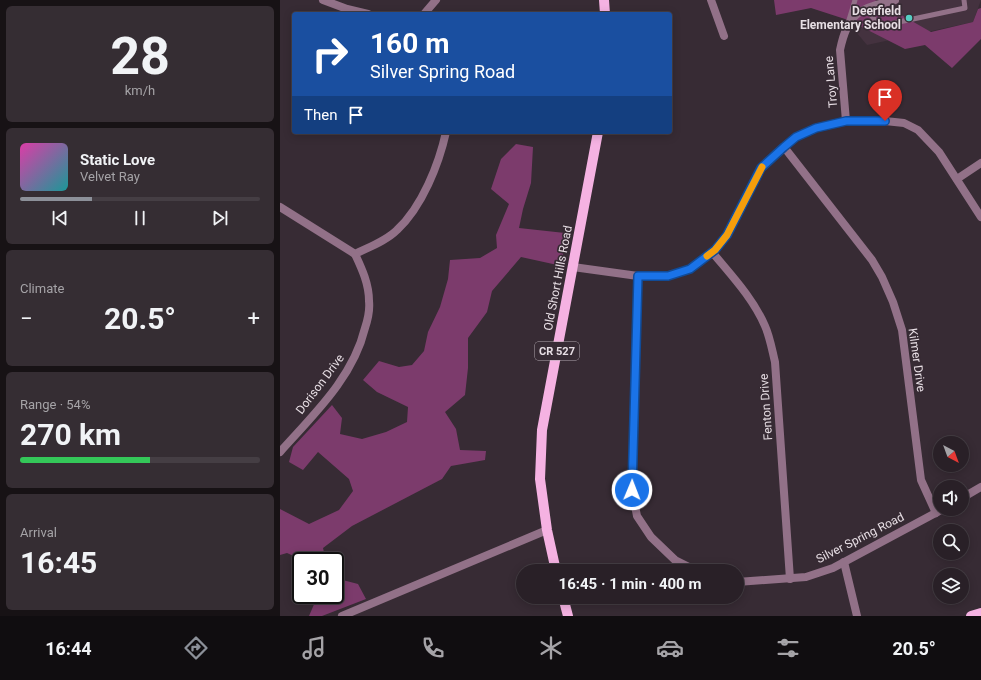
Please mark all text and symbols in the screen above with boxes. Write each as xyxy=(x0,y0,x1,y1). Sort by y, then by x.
place label: Deerfield Elementary School xyxy=(800,4,901,32)
marker: Deerfield Elementary School xyxy=(904,13,914,23)
text: 28 xyxy=(110,26,170,87)
text: 160 m xyxy=(370,27,449,60)
icon: right xyxy=(304,28,356,80)
street label: Troy Lane xyxy=(822,55,840,109)
text: Silver Spring Road xyxy=(370,61,515,82)
pin xyxy=(868,80,902,121)
text: km/h xyxy=(125,83,155,98)
icon: arrive xyxy=(874,86,896,108)
icon: arrive xyxy=(345,104,367,126)
text: Then xyxy=(304,106,337,124)
text: Static Love xyxy=(80,151,155,169)
text: Velvet Ray xyxy=(80,169,140,184)
icon: previous xyxy=(49,207,71,229)
icon: pause xyxy=(129,207,151,229)
icon: next xyxy=(209,207,231,229)
street label: Old Short Hills Road xyxy=(541,224,575,332)
text: Climate xyxy=(20,281,64,296)
text: 20.5° xyxy=(104,301,176,336)
text: − xyxy=(20,306,33,331)
text: + xyxy=(248,306,260,331)
street label: Kilmer Drive xyxy=(906,327,928,393)
road number: CR 527 xyxy=(535,342,579,360)
street label: Dorison Drive xyxy=(293,351,347,417)
street label: Fenton Drive xyxy=(757,373,775,441)
text: Range · 54% xyxy=(20,397,90,412)
text: 270 km xyxy=(20,417,121,452)
north arrow xyxy=(933,436,969,472)
map controls xyxy=(933,436,969,604)
position arrow xyxy=(611,469,653,511)
button: sound xyxy=(933,480,969,516)
street label: Silver Spring Road xyxy=(814,510,906,566)
button: search xyxy=(933,524,969,560)
text: Arrival xyxy=(20,525,57,540)
text: 16:45 xyxy=(20,545,97,580)
speed limit sign: 30 xyxy=(292,552,344,604)
button: layers xyxy=(933,568,969,604)
text: 16:45 · 1 min · 400 m xyxy=(559,575,701,593)
icon: directions xyxy=(182,634,210,662)
icon: music xyxy=(300,634,328,662)
icon: phone xyxy=(419,634,447,662)
icon: climate xyxy=(537,634,565,662)
icon: car xyxy=(656,634,684,662)
icon: filters xyxy=(774,634,802,662)
text: 16:44 xyxy=(45,638,92,659)
text: 20.5° xyxy=(893,638,936,659)

